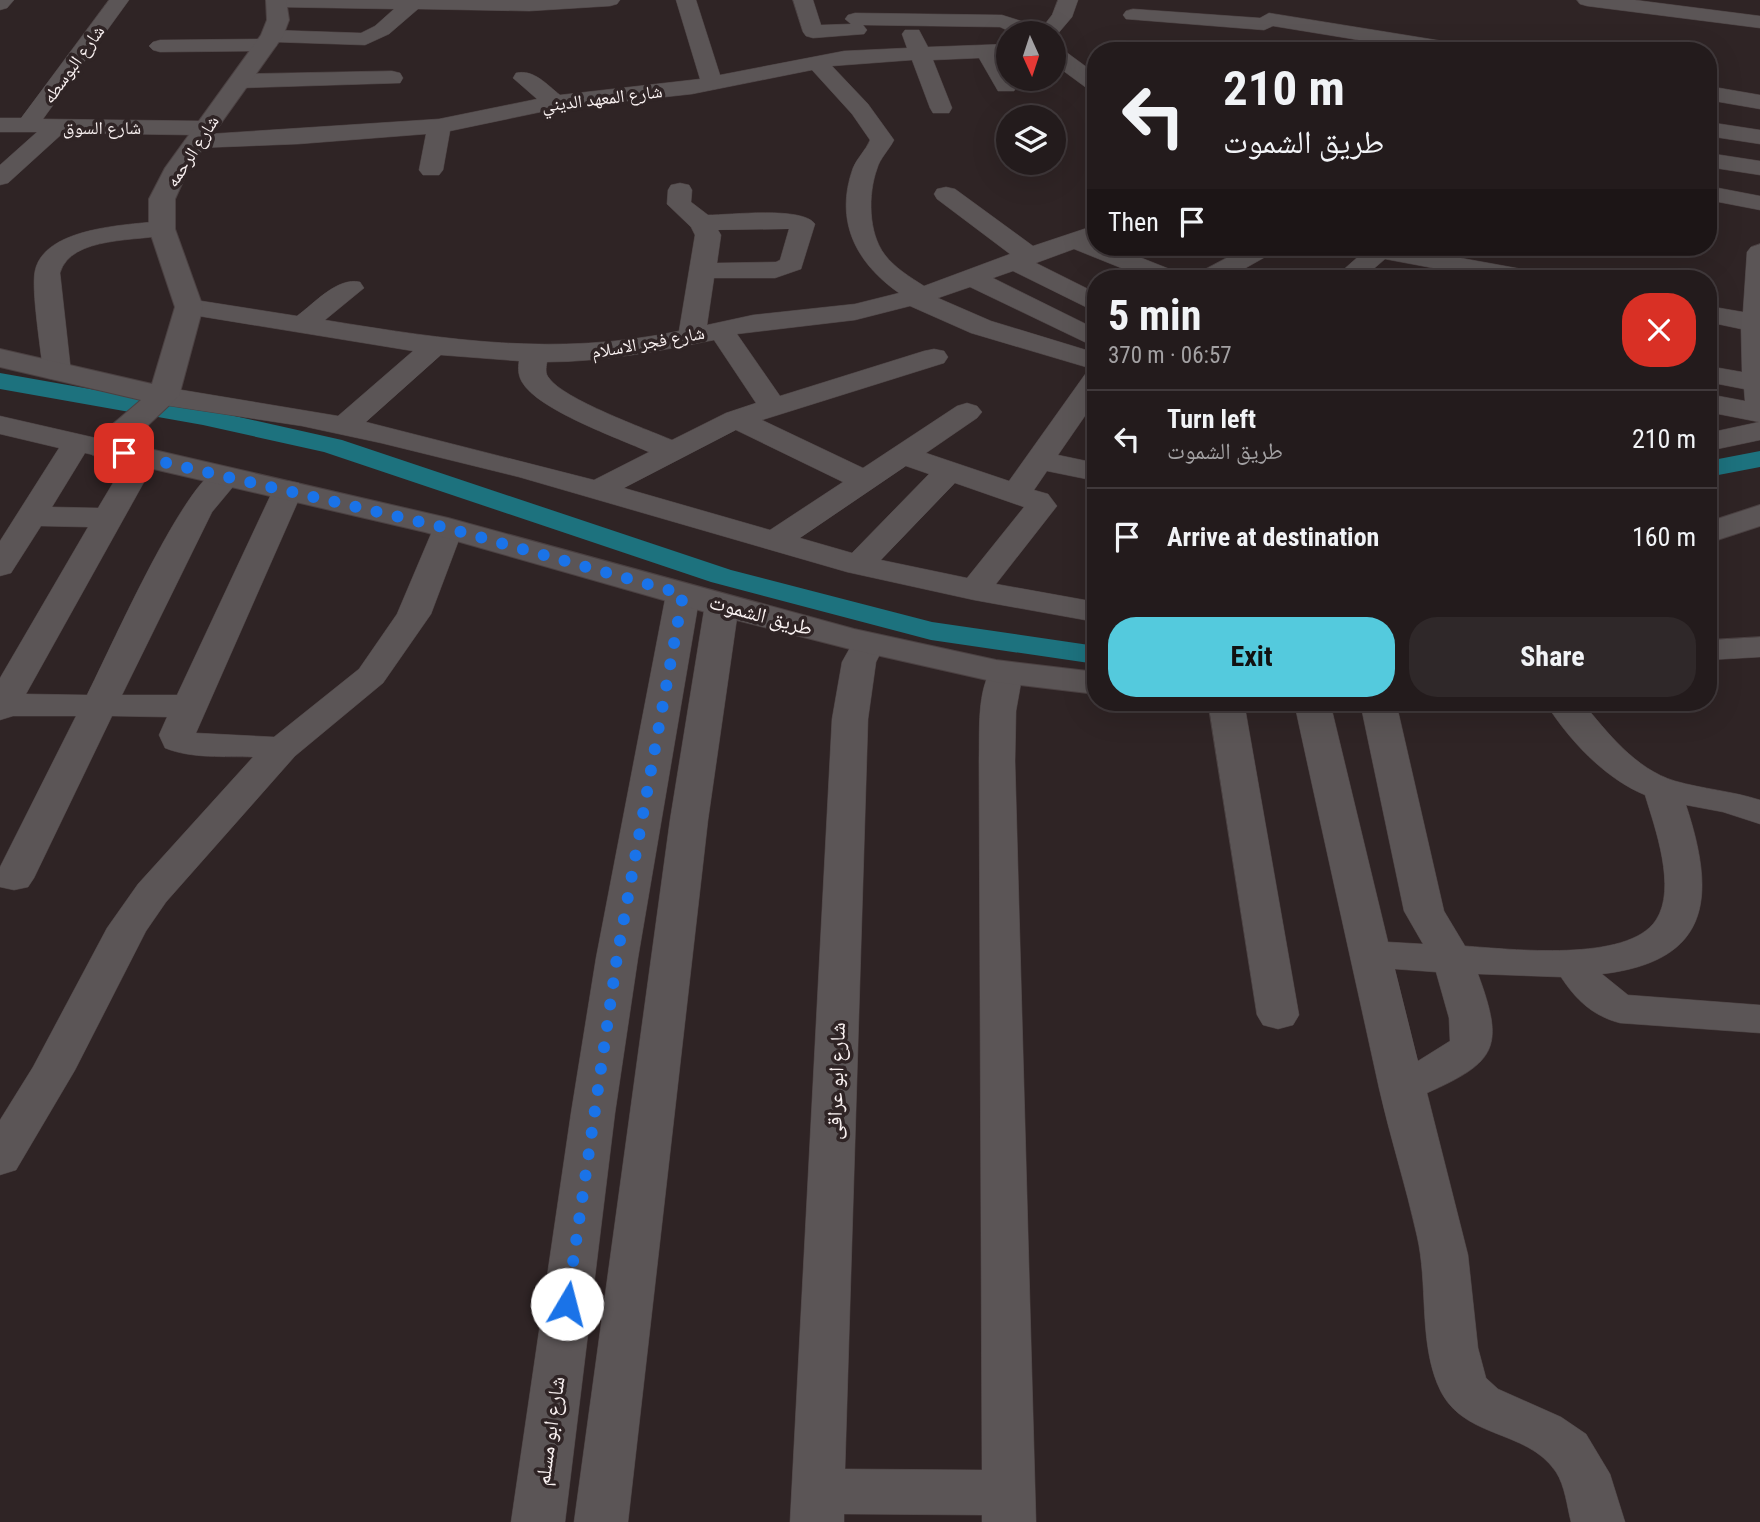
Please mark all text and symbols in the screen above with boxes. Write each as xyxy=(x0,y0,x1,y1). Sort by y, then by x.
street label: شارع البوسطه xyxy=(38,21,109,108)
north arrow xyxy=(996,21,1066,91)
map controls xyxy=(996,21,1066,175)
text: 210 m xyxy=(1223,60,1345,117)
icon: left xyxy=(1108,70,1199,161)
street label: شارع المعهد الديني xyxy=(541,80,664,120)
button: layers xyxy=(996,105,1066,175)
street label: شارع الرحمه xyxy=(161,111,224,191)
street label: شارع السوق xyxy=(63,117,141,139)
text: طريق الشموت xyxy=(1223,123,1384,161)
icon: arrive xyxy=(1173,203,1211,241)
text: Then xyxy=(1108,207,1159,237)
text: 5 min xyxy=(1108,291,1201,340)
button: close xyxy=(1622,293,1696,367)
street label: شارع فجر الاسلام xyxy=(590,322,707,364)
text: 370 m · 06:57 xyxy=(1108,342,1232,369)
text: Turn left xyxy=(1167,404,1256,434)
icon: left xyxy=(1108,420,1146,458)
pin xyxy=(94,423,154,483)
text: 210 m xyxy=(1632,424,1696,454)
icon: arrive xyxy=(105,434,143,472)
text: طريق الشموت xyxy=(1167,438,1283,465)
icon: arrive xyxy=(1108,518,1146,556)
text: Arrive at destination xyxy=(1167,522,1379,552)
text: 160 m xyxy=(1632,522,1696,552)
street label: طريق الشموت xyxy=(706,590,815,641)
button: Exit xyxy=(1108,617,1395,697)
button: Share xyxy=(1409,617,1696,697)
street label: شارع ابو عراقى xyxy=(822,1022,851,1140)
position arrow xyxy=(530,1267,604,1341)
street label: شارع ابو مسلم xyxy=(530,1375,572,1487)

